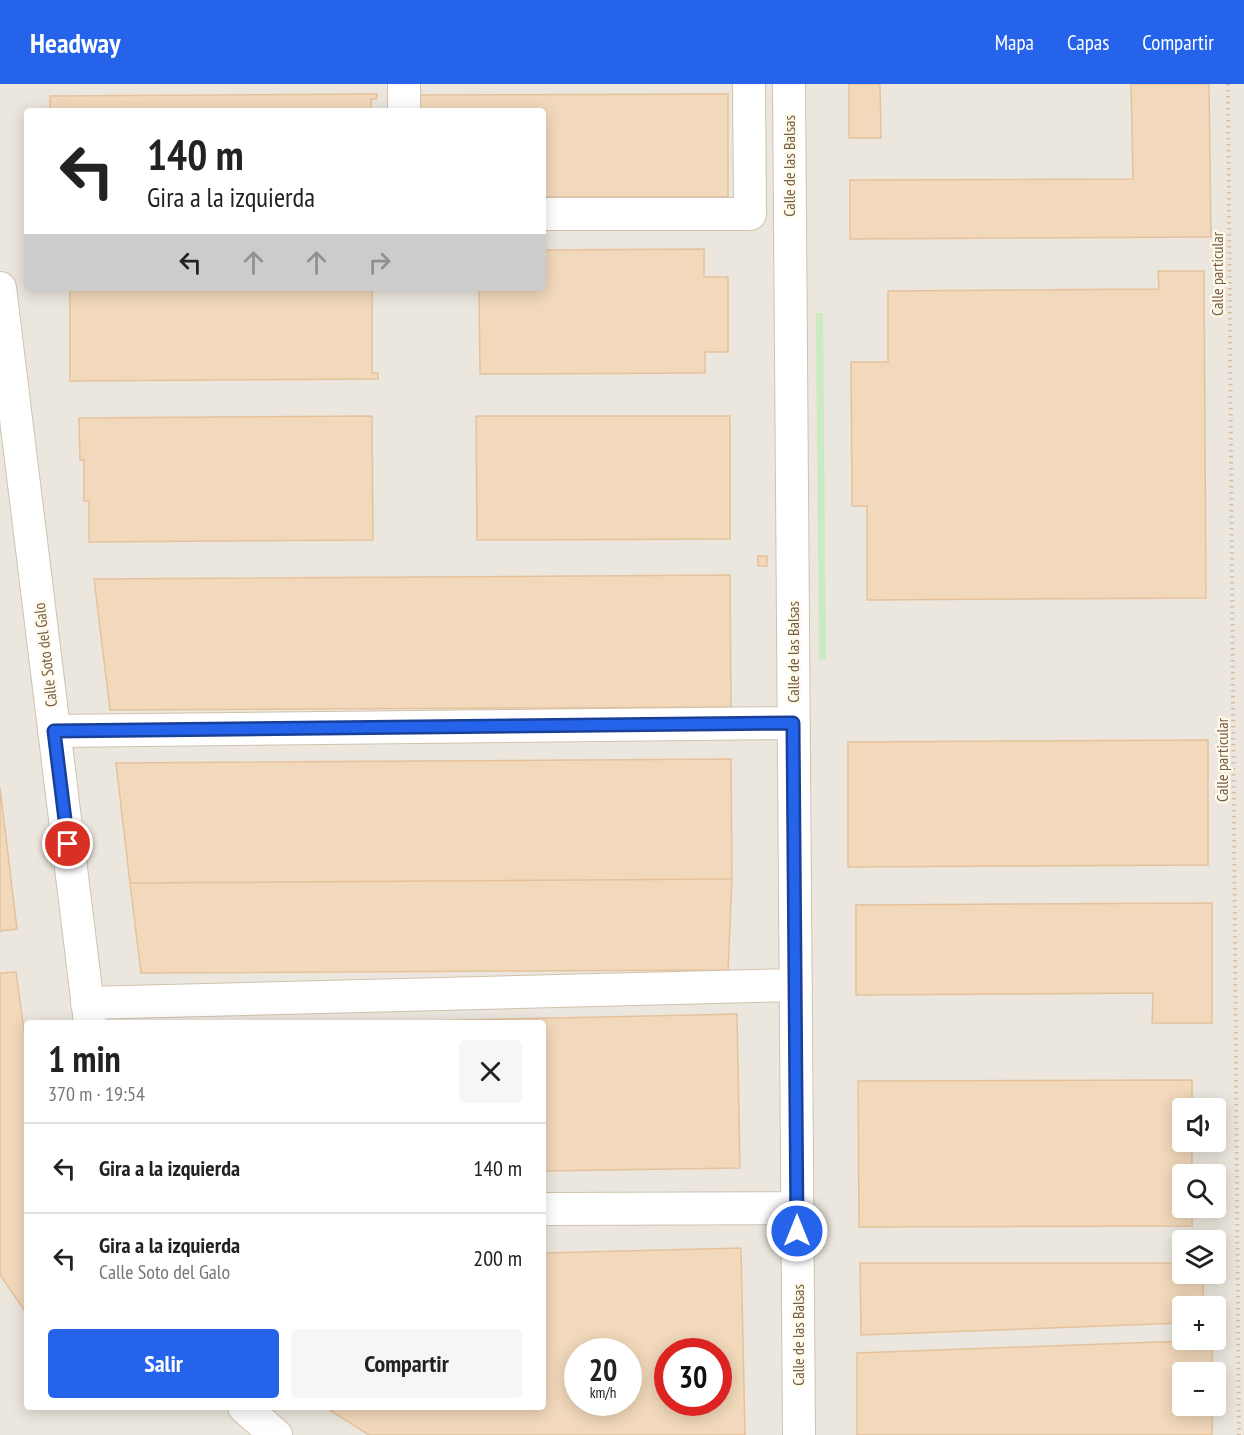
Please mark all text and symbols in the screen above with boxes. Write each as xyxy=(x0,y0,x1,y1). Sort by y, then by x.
text: Headway xyxy=(30,24,120,61)
text: Mapa xyxy=(995,29,1034,56)
text: Capas xyxy=(1067,29,1109,56)
text: Compartir xyxy=(1142,29,1214,56)
street label: Calle de las Balsas xyxy=(779,115,799,217)
text: 140 m xyxy=(147,127,244,182)
icon: left xyxy=(48,132,126,210)
text: Gira a la izquierda xyxy=(147,180,315,214)
street label: Calle particular xyxy=(1207,231,1227,316)
icon: left xyxy=(174,246,207,279)
icon: ahead xyxy=(237,246,270,279)
icon: ahead xyxy=(300,246,333,279)
icon: right xyxy=(363,246,396,279)
street label: Calle de las Balsas xyxy=(783,601,803,703)
street label: Calle Soto del Galo xyxy=(29,602,61,708)
street label: Calle particular xyxy=(1212,717,1232,802)
pin xyxy=(42,818,93,869)
icon: arrive xyxy=(51,827,84,860)
text: 1 min xyxy=(48,1035,121,1082)
button: close xyxy=(459,1040,522,1103)
text: 370 m · 19:54 xyxy=(48,1081,145,1107)
map controls xyxy=(1172,1098,1226,1416)
button: sound xyxy=(1172,1098,1226,1152)
icon: left xyxy=(48,1152,81,1185)
text: Gira a la izquierda xyxy=(99,1154,240,1182)
text: 140 m xyxy=(473,1154,522,1182)
button: search xyxy=(1172,1164,1226,1218)
position arrow xyxy=(765,1199,829,1263)
button: layers xyxy=(1172,1230,1226,1284)
text: Gira a la izquierda xyxy=(99,1231,240,1259)
icon: left xyxy=(48,1242,81,1275)
text: 200 m xyxy=(473,1244,522,1272)
text: Calle Soto del Galo xyxy=(99,1259,230,1285)
street label: Calle de las Balsas xyxy=(788,1284,808,1386)
button: + xyxy=(1172,1296,1226,1350)
button: Salir xyxy=(48,1329,279,1398)
button: Compartir xyxy=(291,1329,522,1398)
speed limit sign: 30 xyxy=(654,1338,732,1416)
text: 20 xyxy=(589,1350,617,1389)
button: − xyxy=(1172,1362,1226,1416)
text: km/h xyxy=(590,1383,616,1402)

